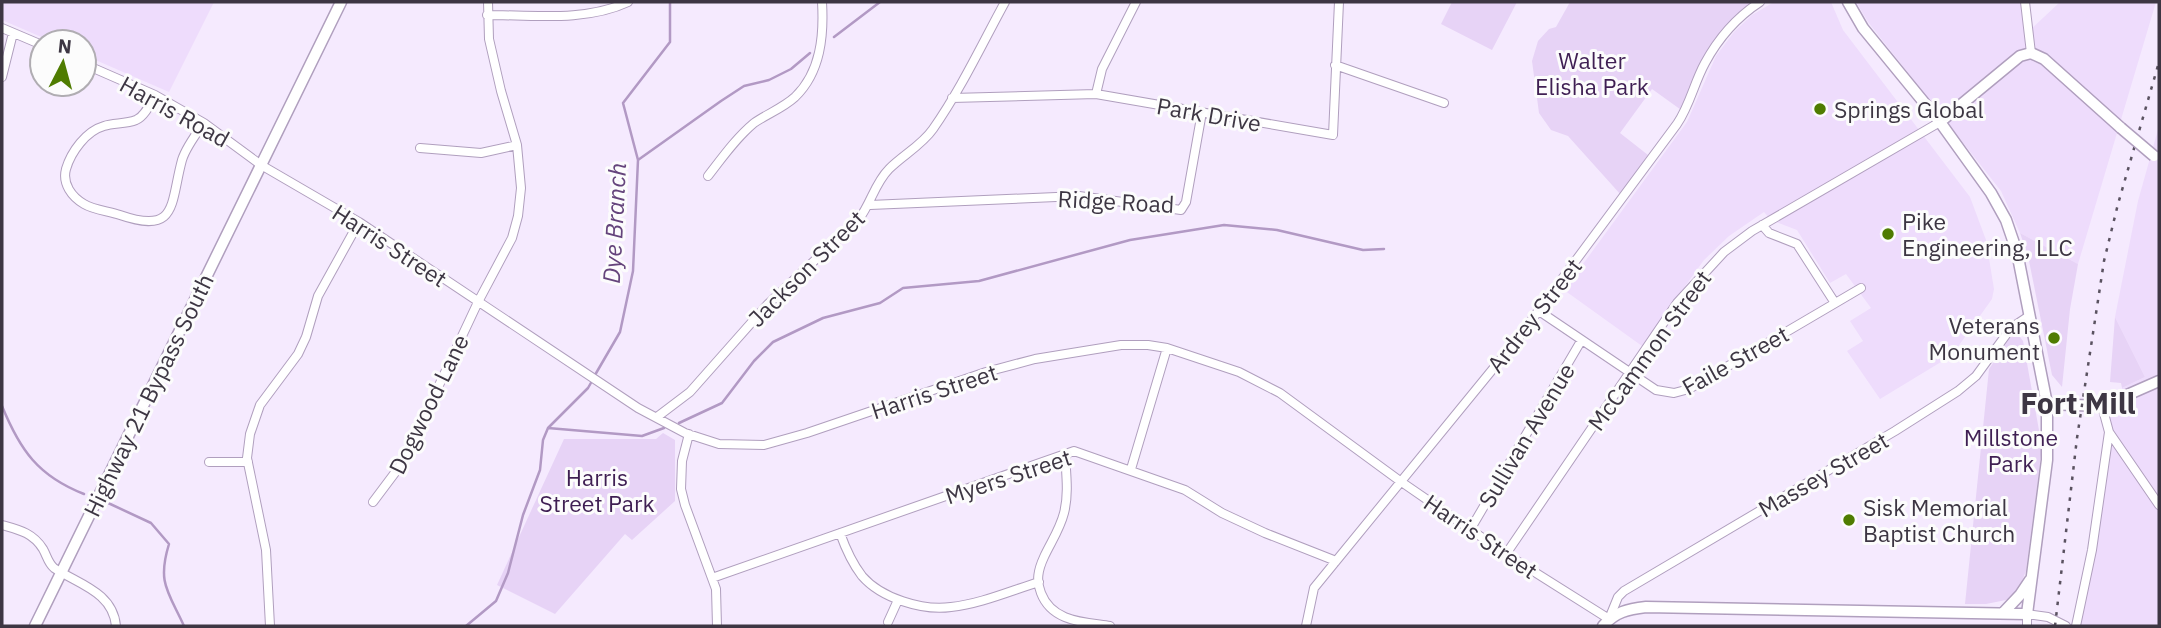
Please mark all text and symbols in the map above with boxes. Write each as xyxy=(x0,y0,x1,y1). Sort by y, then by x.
north arrow xyxy=(28,28,98,98)
text: N xyxy=(57,33,73,59)
park label: Walter Elisha Park xyxy=(1535,45,1649,101)
street label: Harris Road xyxy=(115,69,235,153)
street label: Park Drive xyxy=(1155,90,1263,138)
place label: Springs Global xyxy=(1834,94,1984,124)
marker: Springs Global xyxy=(1812,101,1828,117)
water label: Dye Branch xyxy=(595,162,633,284)
street label: Ridge Road xyxy=(1057,183,1175,219)
street label: Harris Street xyxy=(327,197,453,293)
street label: Jackson Street xyxy=(741,203,871,333)
place label: Pike Engineering, LLC xyxy=(1902,206,2073,262)
marker: Pike Engineering, LLC xyxy=(1880,226,1896,242)
street label: Ardrey Street xyxy=(1480,252,1588,378)
street label: McCammon Street xyxy=(1581,264,1717,436)
street label: Highway 21 Bypass South xyxy=(76,269,220,521)
place label: Veterans Monument xyxy=(1928,310,2040,366)
street label: Faile Street xyxy=(1676,318,1794,402)
street label: Dogwood Lane xyxy=(381,329,475,479)
marker: Veterans Monument xyxy=(2046,330,2062,346)
street label: Harris Street xyxy=(867,357,1001,425)
street label: Sullivan Avenue xyxy=(1471,357,1581,513)
district label: Fort Mill xyxy=(2020,383,2136,422)
park label: Millstone Park xyxy=(1964,422,2058,478)
street label: Massey Street xyxy=(1752,425,1894,523)
street label: Myers Street xyxy=(941,442,1075,510)
park label: Harris Street Park xyxy=(539,462,655,518)
street label: Harris Street xyxy=(1418,487,1544,585)
place label: Sisk Memorial Baptist Church xyxy=(1863,492,2015,548)
marker: Sisk Memorial Baptist Church xyxy=(1841,512,1857,528)

